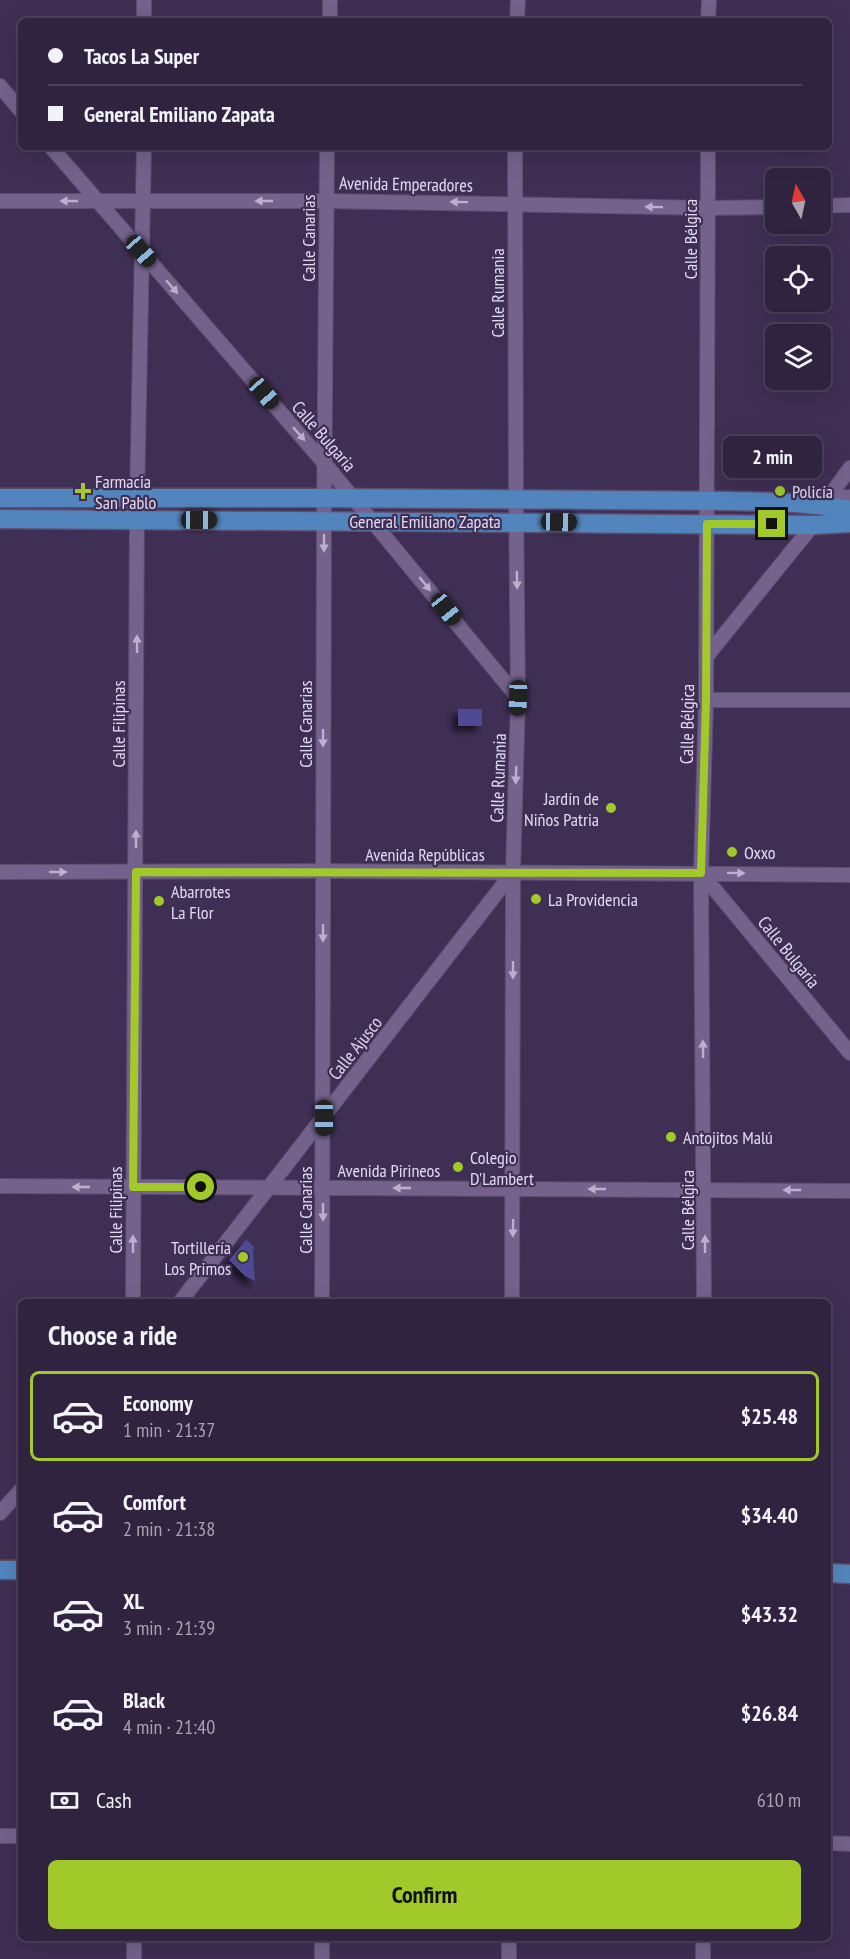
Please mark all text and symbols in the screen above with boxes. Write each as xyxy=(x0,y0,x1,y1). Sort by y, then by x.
text: Tacos La Super xyxy=(84,42,199,70)
text: General Emiliano Zapata xyxy=(84,100,275,128)
north arrow xyxy=(765,168,831,234)
map controls xyxy=(765,168,831,390)
street label: Avenida Emperadores xyxy=(339,171,473,197)
street label: Calle Canarias xyxy=(297,194,320,282)
one-way arrow xyxy=(60,196,79,206)
one-way arrow xyxy=(255,196,274,206)
one-way arrow xyxy=(450,198,469,207)
street label: Calle Bélgica xyxy=(679,199,702,279)
one-way arrow xyxy=(645,202,664,211)
car xyxy=(122,232,160,270)
button: locate xyxy=(765,246,831,312)
street label: Calle Rumania xyxy=(486,248,509,338)
one-way arrow xyxy=(165,279,179,294)
button: layers xyxy=(765,324,831,390)
car xyxy=(245,374,283,412)
street label: Calle Bulgaria xyxy=(287,396,361,476)
one-way arrow xyxy=(293,426,306,442)
callout: 2 min xyxy=(722,437,822,479)
text: 2 min xyxy=(752,444,793,470)
place label: Farmacia San Pablo xyxy=(95,470,156,514)
place label: Policía xyxy=(792,480,833,503)
marker: Farmacia San Pablo xyxy=(76,484,90,498)
marker: Policía xyxy=(773,484,787,498)
street label: General Emiliano Zapata xyxy=(349,510,501,533)
route end xyxy=(758,510,785,537)
car xyxy=(181,511,217,529)
car xyxy=(541,513,577,531)
one-way arrow xyxy=(319,534,329,553)
one-way arrow xyxy=(512,571,522,590)
one-way arrow xyxy=(418,576,430,591)
car xyxy=(428,589,464,629)
one-way arrow xyxy=(132,634,142,653)
street label: Calle Filipinas xyxy=(107,680,130,768)
street label: Calle Canarias xyxy=(294,680,317,768)
car xyxy=(508,680,528,716)
street label: Calle Bélgica xyxy=(675,684,699,764)
one-way arrow xyxy=(318,729,328,748)
street label: Calle Rumania xyxy=(485,733,511,823)
one-way arrow xyxy=(511,766,520,785)
place label: Jardín de Niños Patria xyxy=(524,787,599,831)
marker: Jardín de Niños Patria xyxy=(604,801,618,815)
one-way arrow xyxy=(131,829,141,848)
place label: Oxxo xyxy=(744,841,776,864)
street label: Avenida Repúblicas xyxy=(365,843,485,866)
marker: Oxxo xyxy=(725,845,739,859)
one-way arrow xyxy=(49,867,68,877)
one-way arrow xyxy=(727,868,746,878)
place label: Abarrotes La Flor xyxy=(171,880,231,924)
place label: La Providencia xyxy=(548,888,638,911)
marker: La Providencia xyxy=(529,892,543,906)
marker: Abarrotes La Flor xyxy=(152,894,166,908)
street label: Calle Bulgaria xyxy=(753,911,825,993)
one-way arrow xyxy=(318,924,328,943)
one-way arrow xyxy=(508,960,518,979)
street label: Calle Ajusco xyxy=(323,1011,387,1084)
one-way arrow xyxy=(698,1039,708,1058)
car xyxy=(315,1100,333,1136)
place label: Antojitos Malú xyxy=(683,1126,773,1149)
marker: Antojitos Malú xyxy=(664,1130,678,1144)
place label: Colegio D'Lambert xyxy=(470,1146,534,1190)
street label: Avenida Pirineos xyxy=(338,1159,440,1182)
marker: Colegio D'Lambert xyxy=(451,1160,465,1174)
street label: Calle Filipinas xyxy=(104,1166,127,1254)
street label: Calle Canarias xyxy=(294,1166,317,1254)
street label: Calle Bélgica xyxy=(676,1170,699,1250)
route start xyxy=(187,1173,214,1200)
one-way arrow xyxy=(71,1182,90,1192)
one-way arrow xyxy=(392,1183,411,1193)
one-way arrow xyxy=(587,1184,606,1194)
one-way arrow xyxy=(782,1185,801,1195)
one-way arrow xyxy=(318,1203,328,1222)
one-way arrow xyxy=(508,1218,518,1237)
one-way arrow xyxy=(128,1234,138,1253)
one-way arrow xyxy=(700,1234,710,1253)
place label: Tortillería Los Primos xyxy=(165,1236,231,1280)
marker: Tortillería Los Primos xyxy=(236,1250,250,1264)
text: Choose a ride xyxy=(48,1318,177,1352)
icon: car xyxy=(51,1389,105,1443)
text: Economy xyxy=(123,1389,193,1417)
text: $25.48 xyxy=(741,1402,798,1430)
text: 1 min · 21:37 xyxy=(123,1417,215,1443)
icon: car xyxy=(51,1488,105,1542)
text: Comfort xyxy=(123,1488,186,1516)
text: $34.40 xyxy=(741,1501,798,1529)
text: 2 min · 21:38 xyxy=(123,1516,215,1542)
icon: car xyxy=(51,1587,105,1641)
text: XL xyxy=(123,1587,144,1615)
text: $43.32 xyxy=(741,1600,798,1628)
text: 3 min · 21:39 xyxy=(123,1615,215,1641)
icon: car xyxy=(51,1686,105,1740)
text: Black xyxy=(123,1686,165,1714)
text: $26.84 xyxy=(741,1699,798,1727)
text: 4 min · 21:40 xyxy=(123,1714,215,1740)
icon: cash xyxy=(48,1784,81,1817)
text: Cash xyxy=(96,1786,132,1814)
text: 610 m xyxy=(757,1787,801,1813)
button: Confirm xyxy=(48,1860,801,1929)

